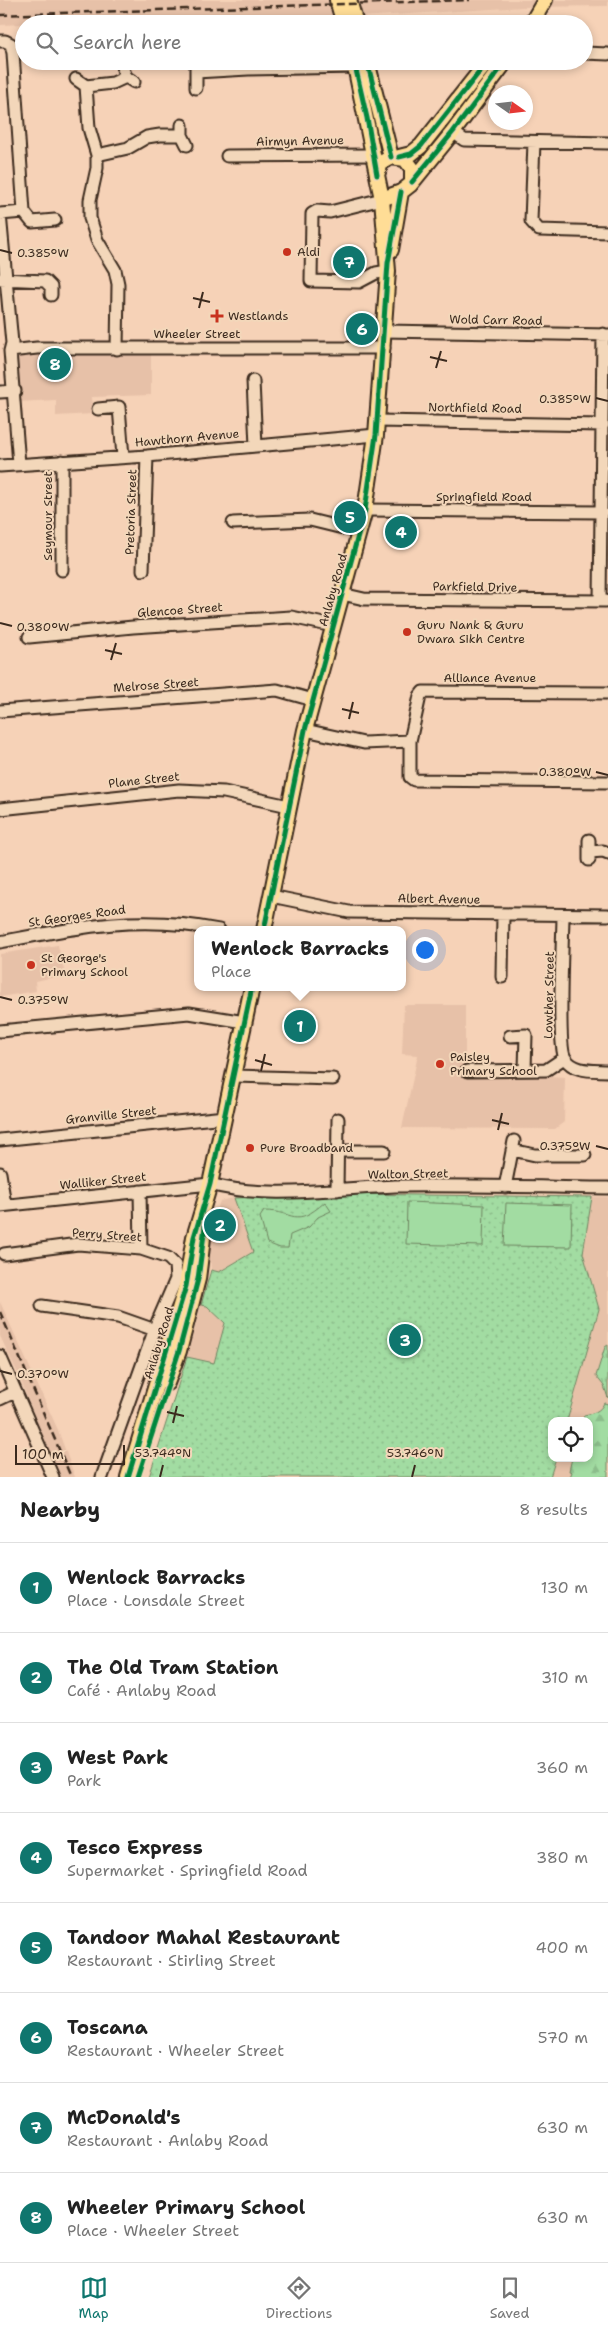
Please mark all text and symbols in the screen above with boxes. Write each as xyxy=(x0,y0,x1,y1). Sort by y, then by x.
search box xyxy=(15,15,593,70)
icon: search xyxy=(33,29,61,57)
text: Search here xyxy=(73,30,182,55)
north arrow xyxy=(488,85,533,130)
street label: Airmyn Avenue xyxy=(256,132,344,150)
pin: 7 xyxy=(333,243,365,281)
place label: Aldi xyxy=(297,244,320,260)
text: 0.385°W xyxy=(17,245,69,261)
marker: Aldi xyxy=(281,246,293,258)
place label: Westlands xyxy=(228,308,288,324)
marker: Westlands xyxy=(210,309,224,323)
pin: 6 xyxy=(346,310,378,348)
street label: Wold Carr Road xyxy=(449,311,543,329)
street label: Wheeler Street xyxy=(153,326,241,342)
pin: 8 xyxy=(39,345,71,383)
text: 0.385°W xyxy=(539,391,591,407)
street label: Northfield Road xyxy=(428,399,522,417)
street label: Hawthorn Avenue xyxy=(134,425,240,451)
street label: Pretoria Street xyxy=(122,469,140,555)
street label: Seymour Street xyxy=(40,471,56,561)
street label: Springfield Road xyxy=(436,489,532,505)
pin: 5 xyxy=(334,498,366,536)
pin: 4 xyxy=(385,513,417,551)
street label: Anlaby Road xyxy=(315,551,351,628)
street label: Parkfield Drive xyxy=(433,578,518,596)
street label: Glencoe Street xyxy=(137,599,223,621)
place label: Guru Nank & Guru Dwara Sikh Centre xyxy=(417,617,525,647)
text: 0.380°W xyxy=(17,619,69,635)
marker: Guru Nank & Guru Dwara Sikh Centre xyxy=(401,626,413,638)
street label: Alliance Avenue xyxy=(444,670,537,686)
street label: Melrose Street xyxy=(113,674,199,696)
text: 0.380°W xyxy=(539,764,591,780)
street label: Plane Street xyxy=(108,768,180,792)
street label: Albert Avenue xyxy=(397,890,481,908)
street label: St Georges Road xyxy=(27,901,127,931)
popup xyxy=(194,926,406,991)
text: Wenlock Barracks xyxy=(211,936,389,961)
your location xyxy=(412,937,438,963)
place label: St George's Primary School xyxy=(41,950,128,980)
street label: Lowther Street xyxy=(540,951,558,1039)
marker: St George's Primary School xyxy=(25,959,37,971)
text: Place xyxy=(211,961,252,982)
text: 0.375°W xyxy=(18,992,68,1008)
pin: 1 xyxy=(284,1007,316,1045)
place label: Paisley Primary School xyxy=(450,1049,537,1079)
marker: Paisley Primary School xyxy=(434,1058,446,1070)
street label: Granville Street xyxy=(65,1102,157,1128)
text: 0.375°W xyxy=(540,1138,590,1154)
place label: Pure Broadband xyxy=(260,1140,354,1156)
marker: Pure Broadband xyxy=(244,1142,256,1154)
street label: Walton Street xyxy=(367,1165,449,1183)
street label: Walliker Street xyxy=(59,1169,147,1193)
pin: 2 xyxy=(204,1206,236,1244)
street label: Perry Street xyxy=(72,1225,142,1245)
street label: Anlaby Road xyxy=(140,1304,178,1381)
pin: 3 xyxy=(389,1321,421,1359)
text: 0.370°W xyxy=(17,1366,69,1382)
map controls xyxy=(548,1417,593,1462)
button: locate xyxy=(548,1417,593,1462)
scale bar xyxy=(15,1442,125,1465)
text: 100 m xyxy=(22,1445,64,1463)
text: 53.744°N xyxy=(135,1445,191,1461)
text: 53.746°N xyxy=(387,1445,443,1461)
text: Nearby xyxy=(20,1496,100,1524)
text: 8 results xyxy=(519,1499,588,1520)
text: Wenlock Barracks xyxy=(67,1565,245,1590)
text: 1 xyxy=(32,1577,40,1598)
text: 130 m xyxy=(541,1577,588,1598)
text: Place · Lonsdale Street xyxy=(67,1590,245,1611)
text: The Old Tram Station xyxy=(67,1655,278,1680)
text: 2 xyxy=(30,1667,42,1688)
text: 310 m xyxy=(541,1667,588,1688)
text: Café · Anlaby Road xyxy=(67,1680,216,1701)
text: West Park xyxy=(67,1745,168,1770)
text: 3 xyxy=(30,1757,42,1778)
text: 360 m xyxy=(536,1757,588,1778)
text: Park xyxy=(67,1770,101,1791)
text: Tesco Express xyxy=(67,1835,203,1860)
text: 4 xyxy=(30,1847,42,1868)
text: 380 m xyxy=(536,1847,588,1868)
text: Supermarket · Springfield Road xyxy=(67,1860,308,1881)
text: Tandoor Mahal Restaurant xyxy=(67,1925,340,1950)
text: 5 xyxy=(31,1937,41,1958)
text: 400 m xyxy=(535,1937,588,1958)
text: Restaurant · Stirling Street xyxy=(67,1950,276,1971)
text: Toscana xyxy=(67,2015,148,2040)
text: 6 xyxy=(30,2027,42,2048)
text: 570 m xyxy=(538,2027,588,2048)
text: Restaurant · Wheeler Street xyxy=(67,2040,284,2061)
text: McDonald's xyxy=(67,2105,180,2130)
text: 7 xyxy=(30,2117,42,2138)
text: 630 m xyxy=(536,2117,588,2138)
text: Restaurant · Anlaby Road xyxy=(67,2130,268,2151)
text: Wheeler Primary School xyxy=(67,2195,305,2220)
text: 8 xyxy=(30,2207,42,2228)
text: 630 m xyxy=(536,2207,588,2228)
text: Place · Wheeler Street xyxy=(67,2220,239,2241)
tab: Map xyxy=(79,2274,109,2322)
tab: Directions xyxy=(266,2274,332,2322)
tab: Saved xyxy=(490,2274,529,2322)

